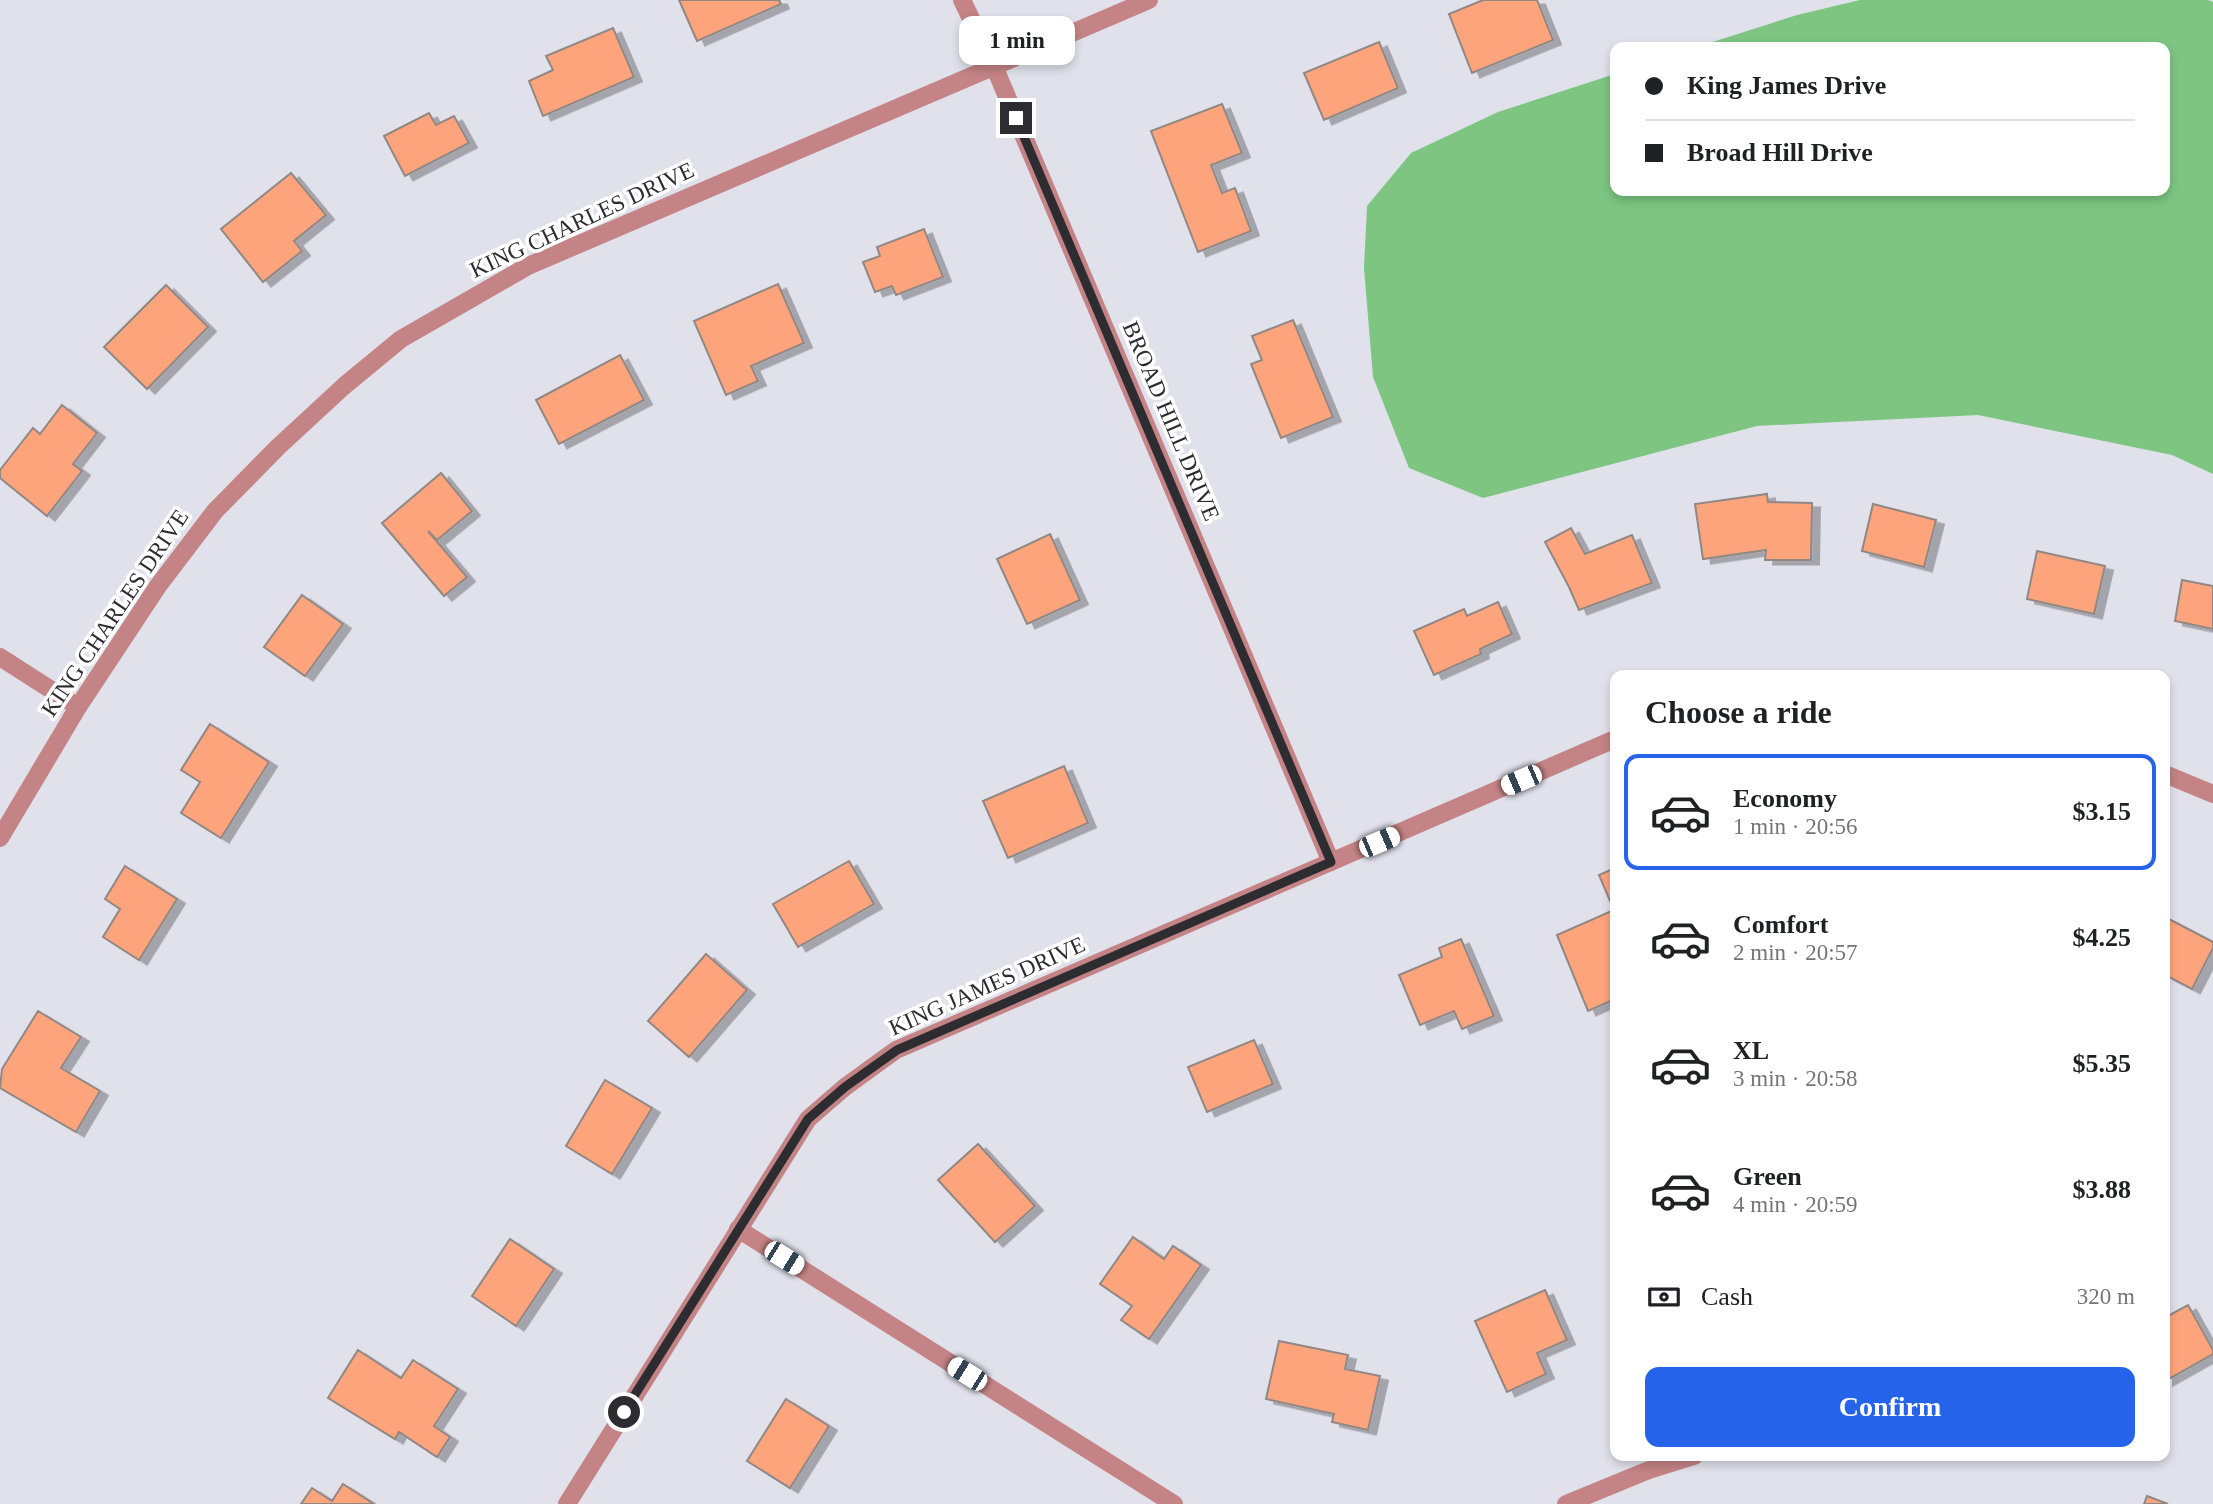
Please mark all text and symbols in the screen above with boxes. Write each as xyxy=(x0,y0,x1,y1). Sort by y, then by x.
callout: 1 min xyxy=(958,17,1074,66)
text: 1 min xyxy=(989,28,1045,53)
text: King James Drive xyxy=(1687,71,1886,100)
route end xyxy=(1000,102,1032,134)
text: Broad Hill Drive xyxy=(1687,138,1873,167)
street label: KING CHARLES DRIVE xyxy=(466,157,698,283)
street label: BROAD HILL DRIVE xyxy=(1118,318,1224,524)
street label: KING CHARLES DRIVE xyxy=(36,505,194,721)
text: Choose a ride xyxy=(1645,694,1832,730)
car xyxy=(1498,762,1545,798)
icon: car xyxy=(1649,781,1712,844)
text: Economy xyxy=(1733,784,1837,813)
text: $3.15 xyxy=(2073,797,2131,826)
text: 1 min · 20:56 xyxy=(1733,814,1858,839)
car xyxy=(1356,824,1403,860)
icon: car xyxy=(1649,907,1712,970)
text: Comfort xyxy=(1733,910,1828,939)
text: $4.25 xyxy=(2073,923,2131,952)
street label: KING JAMES DRIVE xyxy=(885,931,1089,1041)
text: 2 min · 20:57 xyxy=(1733,940,1858,965)
icon: car xyxy=(1649,1033,1712,1096)
text: XL xyxy=(1733,1036,1769,1065)
text: $5.35 xyxy=(2073,1049,2131,1078)
text: 3 min · 20:58 xyxy=(1733,1066,1858,1091)
icon: car xyxy=(1649,1159,1712,1222)
text: Green xyxy=(1733,1162,1802,1191)
text: $3.88 xyxy=(2073,1175,2131,1204)
text: 4 min · 20:59 xyxy=(1733,1192,1858,1217)
car xyxy=(761,1238,808,1278)
icon: cash xyxy=(1645,1278,1683,1316)
text: Cash xyxy=(1701,1282,1753,1311)
text: 320 m xyxy=(2077,1284,2135,1309)
car xyxy=(944,1354,991,1394)
button: Confirm xyxy=(1645,1367,2135,1447)
route start xyxy=(608,1396,640,1428)

